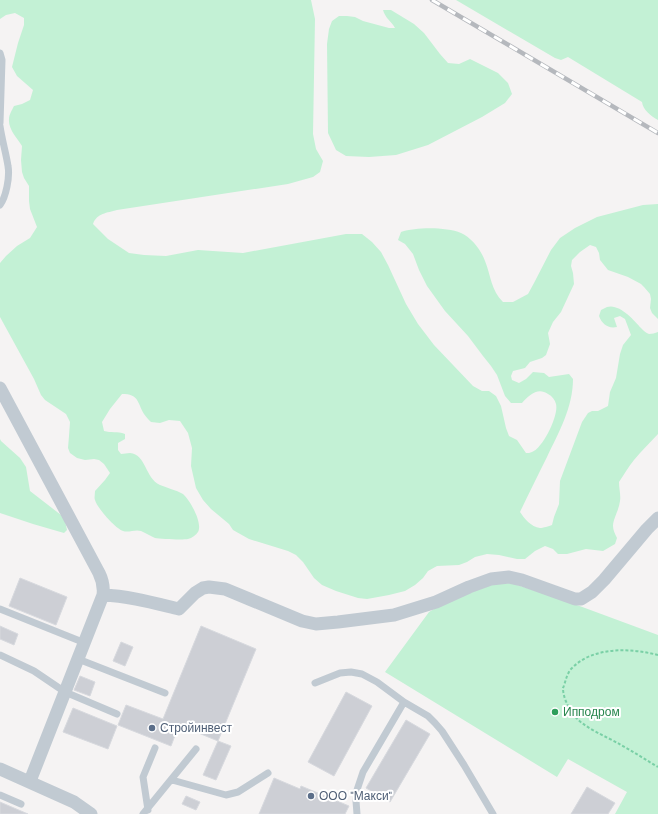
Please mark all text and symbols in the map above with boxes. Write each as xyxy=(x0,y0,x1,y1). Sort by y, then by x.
place label: Ипподром xyxy=(563,704,620,720)
marker: Ипподром xyxy=(550,707,560,717)
place label: Стройинвест xyxy=(160,720,232,736)
marker: Стройинвест xyxy=(147,723,157,733)
place label: ООО "Макси" xyxy=(319,788,393,804)
marker: ООО "Макси" xyxy=(306,791,316,801)

